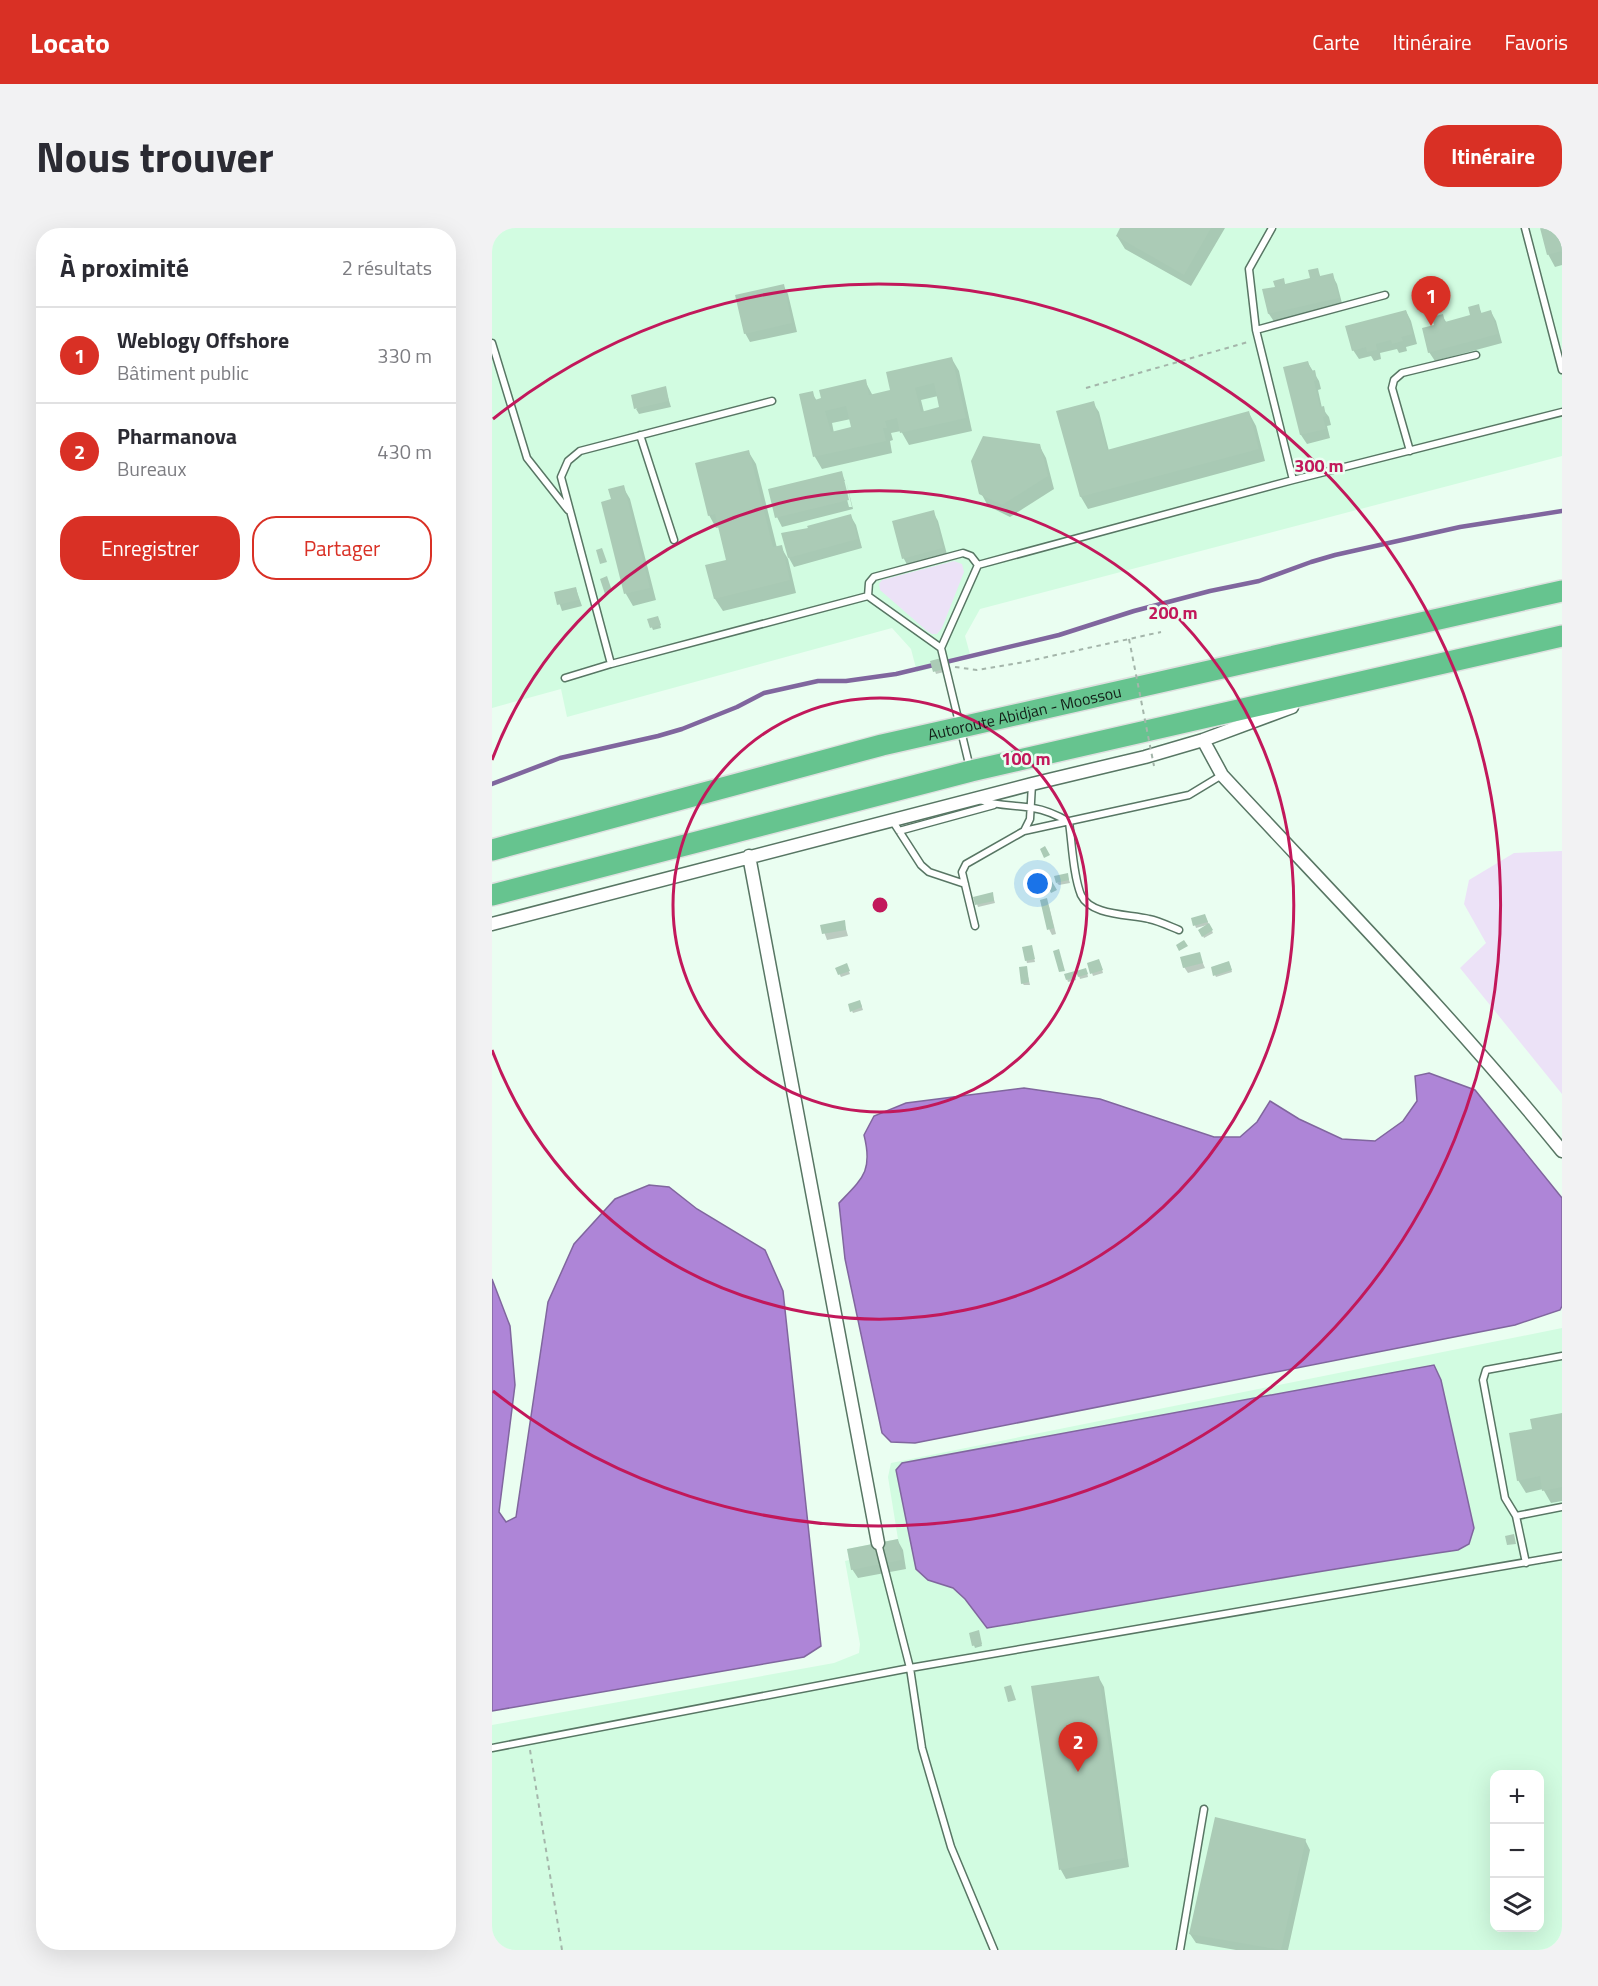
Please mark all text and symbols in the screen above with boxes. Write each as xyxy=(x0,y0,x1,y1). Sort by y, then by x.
text: Locato xyxy=(30,21,110,64)
text: Carte xyxy=(1312,26,1360,58)
text: Itinéraire xyxy=(1393,26,1472,58)
text: Favoris xyxy=(1505,26,1568,58)
text: Nous trouver xyxy=(36,124,274,188)
button: Itinéraire xyxy=(1424,125,1562,187)
text: À proximité xyxy=(60,248,189,287)
text: 2 résultats xyxy=(342,252,432,283)
pin: 1 xyxy=(1412,276,1450,326)
text: Weblogy Offshore xyxy=(117,323,289,357)
text: 1 xyxy=(74,340,85,371)
text: 330 m xyxy=(377,340,432,371)
text: Bâtiment public xyxy=(117,357,249,388)
text: Pharmanova xyxy=(117,419,237,453)
text: 2 xyxy=(74,436,85,467)
text: 430 m xyxy=(377,436,432,467)
text: 300 m xyxy=(1294,452,1344,479)
text: Bureaux xyxy=(117,453,186,484)
button: Enregistrer xyxy=(60,516,240,580)
button: Partager xyxy=(252,516,432,580)
text: 200 m xyxy=(1148,599,1198,626)
street label: Autoroute Abidjan - Moossou xyxy=(925,679,1124,746)
text: 100 m xyxy=(1001,745,1051,772)
your location xyxy=(1023,869,1052,898)
centre of rings xyxy=(870,895,890,915)
pin: 2 xyxy=(1058,1722,1098,1772)
map controls xyxy=(1490,1770,1544,1932)
button: + xyxy=(1490,1770,1544,1824)
button: − xyxy=(1490,1824,1544,1878)
button: layers xyxy=(1490,1878,1544,1932)

